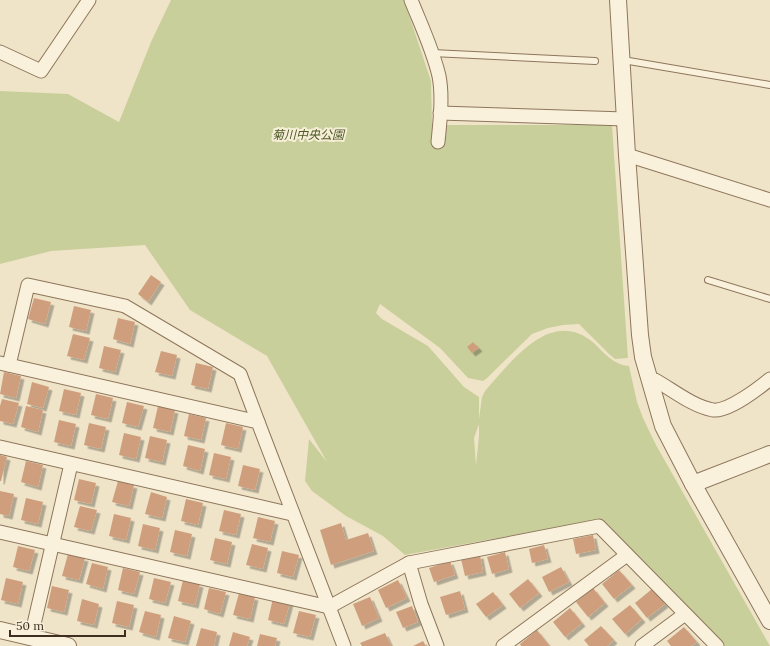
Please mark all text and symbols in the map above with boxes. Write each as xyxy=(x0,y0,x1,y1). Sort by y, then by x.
park label: 菊川中央公園 xyxy=(272,127,346,142)
scale bar xyxy=(10,612,125,638)
text: 50 m xyxy=(16,618,44,633)

